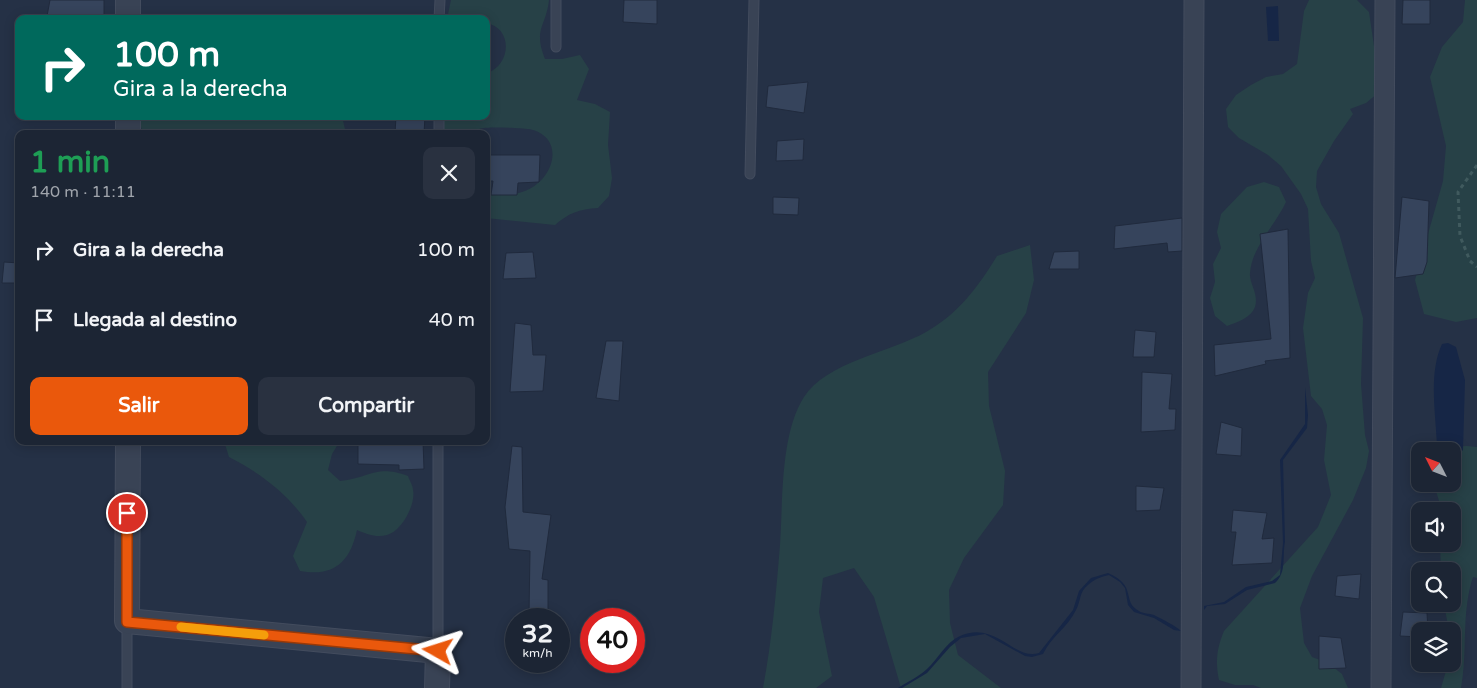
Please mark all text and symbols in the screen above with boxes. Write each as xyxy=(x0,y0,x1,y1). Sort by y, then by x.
text: 100 m xyxy=(113,34,220,76)
icon: right xyxy=(30,35,95,100)
text: Gira a la derecha xyxy=(113,76,288,102)
text: 1 min xyxy=(30,144,110,181)
button: close xyxy=(423,147,475,199)
text: 140 m · 11:11 xyxy=(30,182,136,202)
icon: right xyxy=(30,236,58,264)
text: Gira a la derecha xyxy=(73,239,224,261)
text: 100 m xyxy=(417,239,475,261)
icon: arrive xyxy=(30,306,58,334)
text: Llegada al destino xyxy=(73,309,237,331)
text: 40 m xyxy=(429,309,475,331)
button: Salir xyxy=(30,377,248,435)
button: Compartir xyxy=(258,377,475,435)
north arrow xyxy=(1411,442,1461,492)
map controls xyxy=(1411,442,1461,672)
pin xyxy=(106,492,148,534)
icon: arrive xyxy=(113,499,141,527)
button: sound xyxy=(1411,502,1461,552)
button: search xyxy=(1411,562,1461,612)
speed limit sign: 40 xyxy=(580,608,645,673)
text: 32 xyxy=(522,619,553,649)
button: layers xyxy=(1411,622,1461,672)
position arrow xyxy=(411,624,463,676)
text: km/h xyxy=(522,646,553,660)

